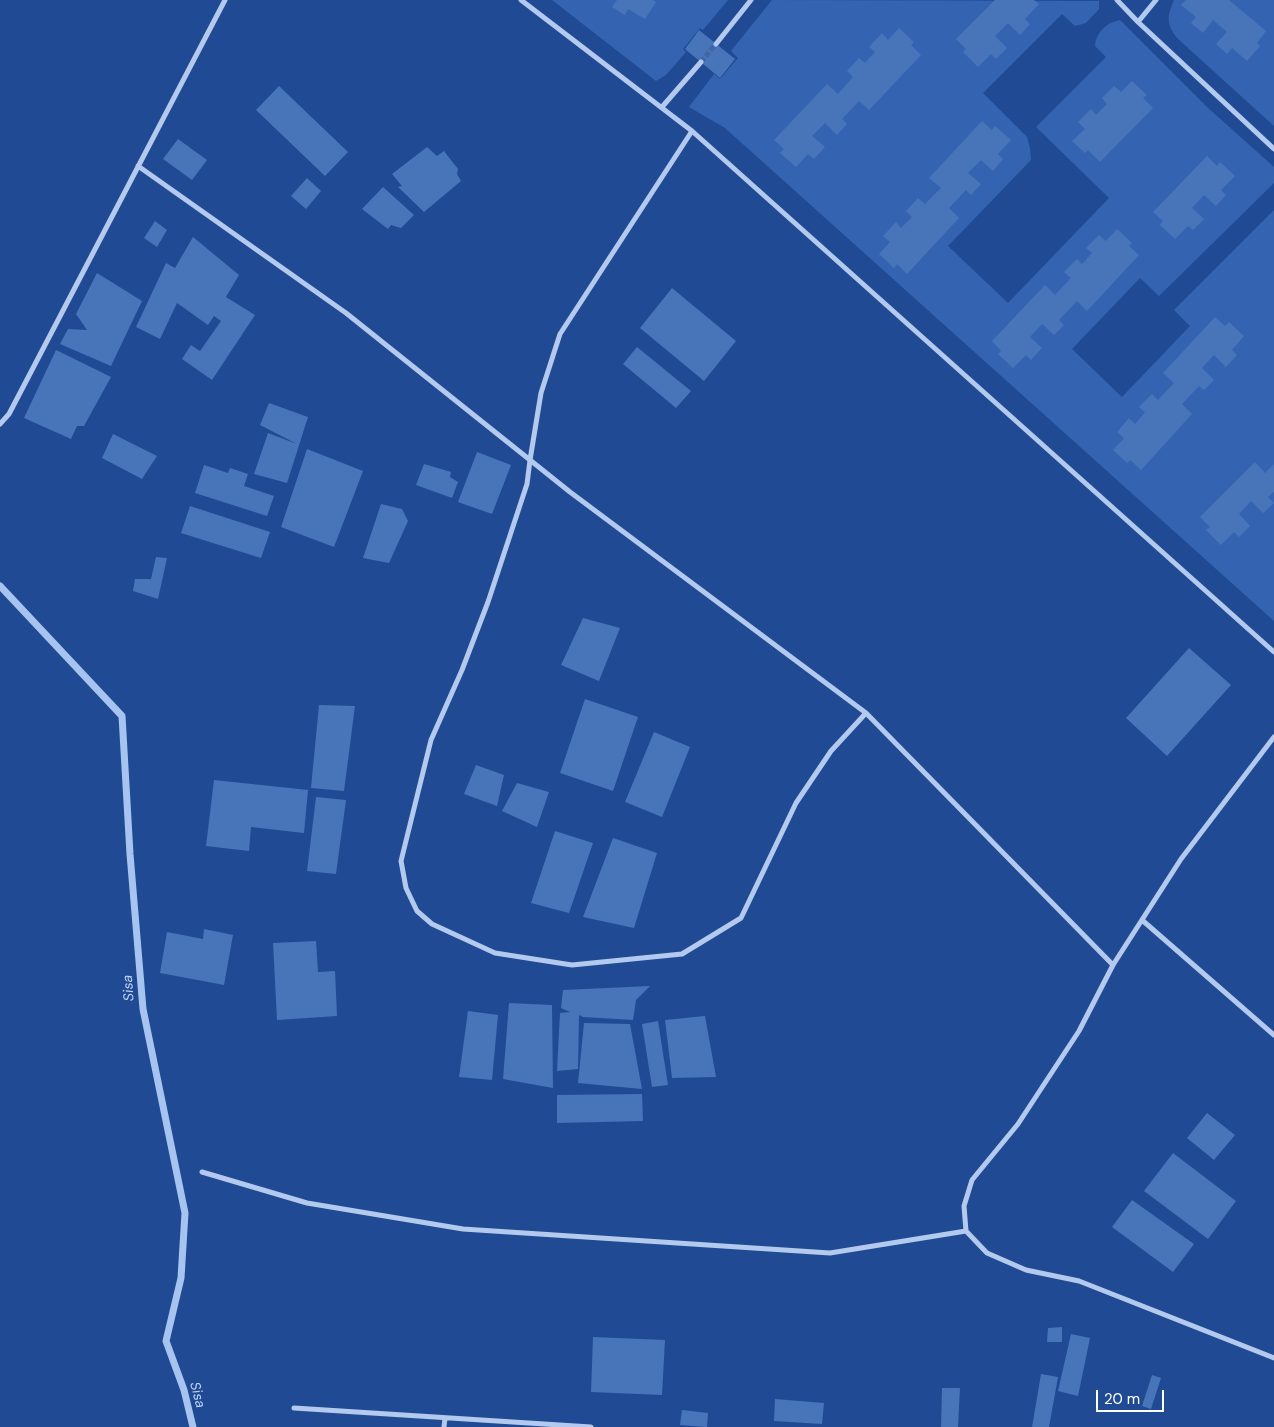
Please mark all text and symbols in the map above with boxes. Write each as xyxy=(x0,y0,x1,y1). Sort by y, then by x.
water label: Sisa xyxy=(120,974,138,1002)
water label: Sisa xyxy=(185,1380,209,1410)
scale bar xyxy=(1099,1380,1166,1412)
text: 20 m xyxy=(1104,1389,1140,1409)

